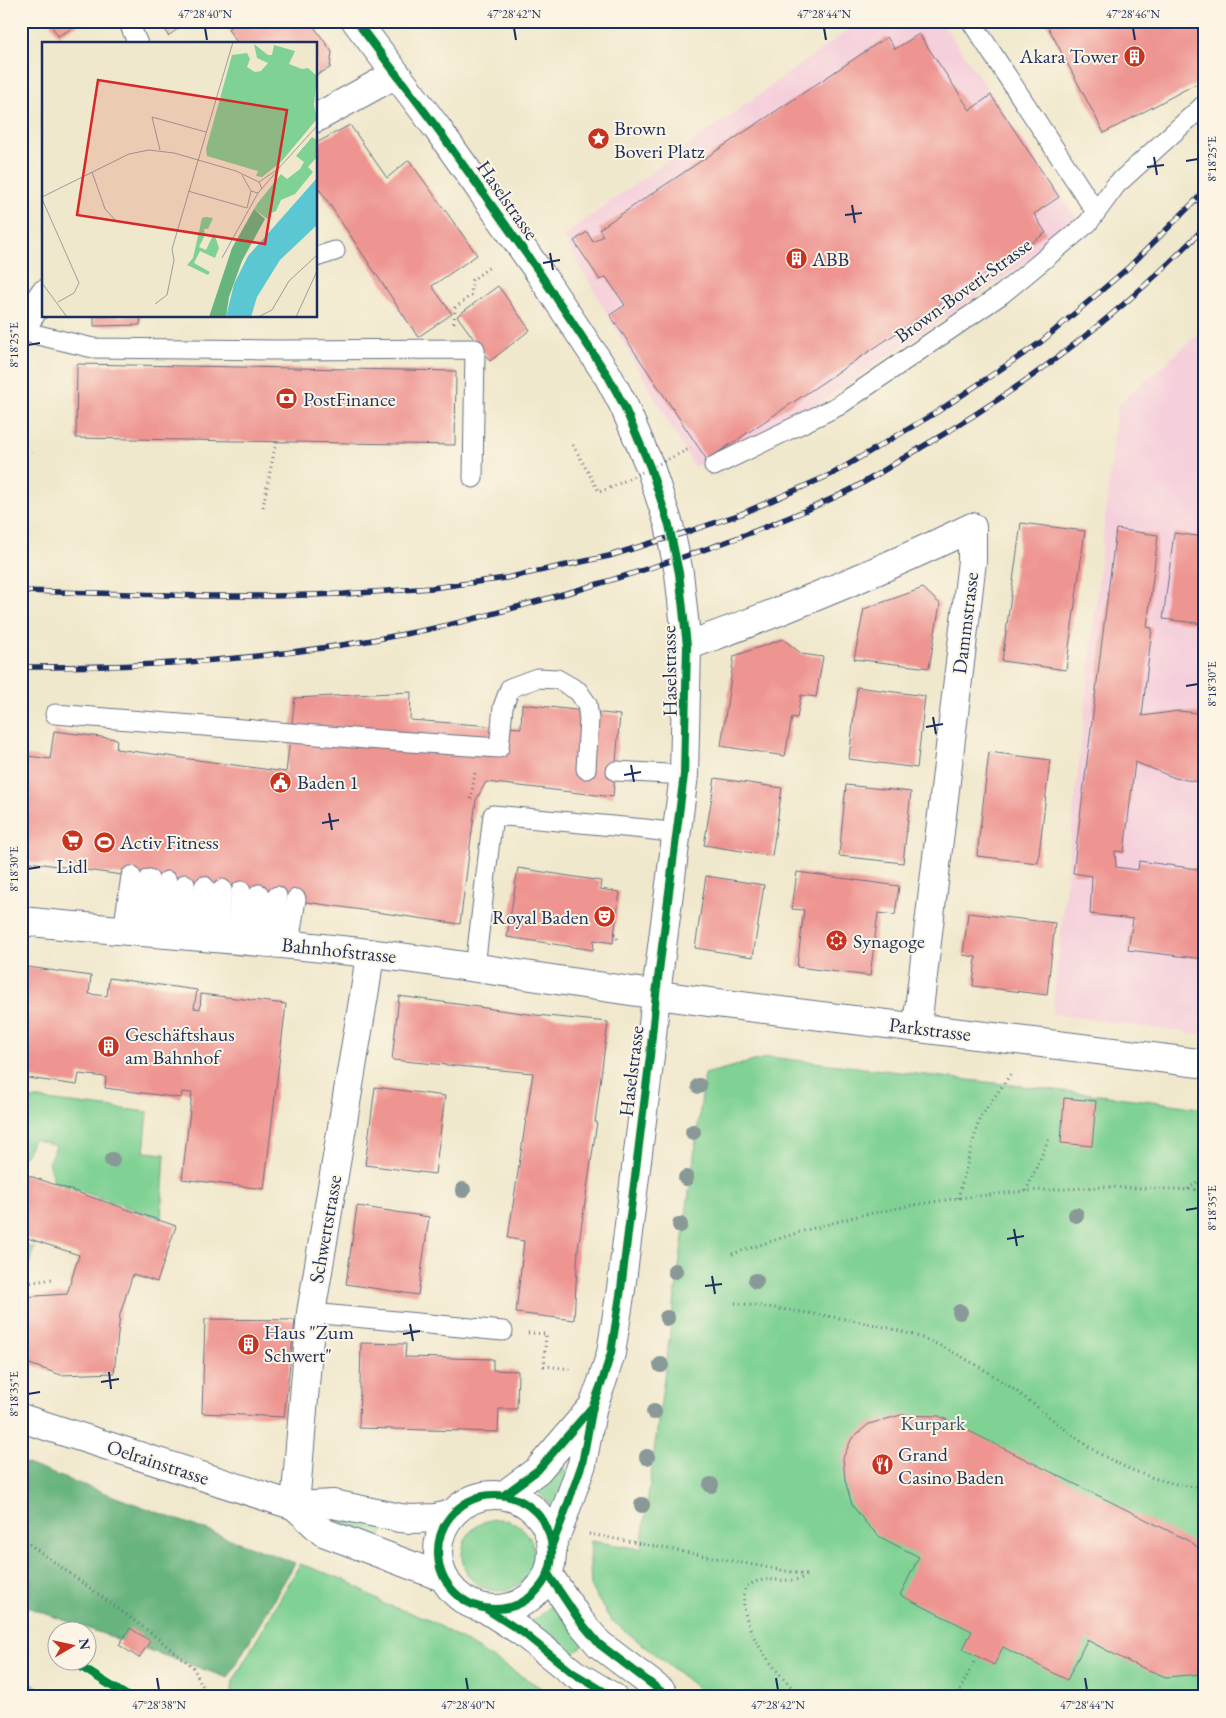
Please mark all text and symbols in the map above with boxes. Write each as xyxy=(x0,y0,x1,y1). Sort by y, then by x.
text: 47°28'40"N xyxy=(178,6,232,22)
text: 47°28'42"N xyxy=(487,6,541,22)
text: 47°28'44"N xyxy=(797,6,851,22)
text: 47°28'46"N xyxy=(1106,6,1160,22)
inset map xyxy=(42,42,318,318)
place label: Akara Tower xyxy=(1019,43,1118,69)
building icon: Akara Tower xyxy=(1122,44,1146,68)
place label: Brown Boveri Platz xyxy=(614,115,705,164)
place icon: Brown Boveri Platz xyxy=(586,127,610,151)
text: 8°18'25"E xyxy=(1204,136,1220,182)
street label: Haselstrasse xyxy=(471,155,545,245)
street label: Brown-Boveri-Strasse xyxy=(889,231,1037,348)
place label: ABB xyxy=(811,246,849,272)
building icon: ABB xyxy=(784,247,808,271)
text: 8°18'25"E xyxy=(6,322,22,368)
place label: PostFinance xyxy=(303,386,396,412)
bank icon: PostFinance xyxy=(275,387,299,411)
street label: Dammstrasse xyxy=(946,570,984,675)
street label: Haselstrasse xyxy=(655,625,683,717)
text: 8°18'30"E xyxy=(1204,661,1220,707)
place label: Baden 1 xyxy=(297,769,359,795)
public building icon: Baden 1 xyxy=(269,770,293,794)
supermarket icon: Lidl xyxy=(60,828,84,852)
place label: Activ Fitness xyxy=(119,829,219,855)
sports icon: Activ Fitness xyxy=(92,830,116,854)
text: 8°18'30"E xyxy=(6,846,22,892)
place label: Lidl xyxy=(56,853,88,879)
place label: Royal Baden xyxy=(492,904,589,930)
theatre icon: Royal Baden xyxy=(593,905,617,929)
place label: Synagoge xyxy=(853,928,925,954)
synagogue icon: Synagoge xyxy=(825,929,849,953)
street label: Bahnhofstrasse xyxy=(280,931,398,969)
street label: Parkstrasse xyxy=(888,1011,973,1047)
place label: Geschäftshaus am Bahnhof xyxy=(125,1021,235,1070)
street label: Haselstrasse xyxy=(613,1024,649,1118)
building icon: Geschäftshaus am Bahnhof xyxy=(97,1034,121,1058)
street label: Schwertstrasse xyxy=(303,1173,347,1285)
text: 8°18'35"E xyxy=(1204,1185,1220,1231)
place label: Haus "Zum Schwert" xyxy=(264,1319,354,1368)
building icon: Haus "Zum Schwert" xyxy=(236,1332,260,1356)
text: 8°18'35"E xyxy=(6,1371,22,1417)
park label: Kurpark xyxy=(901,1410,966,1436)
street label: Oelrainstrasse xyxy=(104,1433,213,1491)
place label: Grand Casino Baden xyxy=(898,1441,1005,1490)
restaurant icon: Grand Casino Baden xyxy=(870,1453,894,1477)
north arrow xyxy=(48,1620,98,1670)
text: N xyxy=(75,1637,95,1652)
text: 47°28'38"N xyxy=(132,1697,186,1713)
text: 47°28'40"N xyxy=(441,1697,495,1713)
text: 47°28'42"N xyxy=(751,1697,805,1713)
text: 47°28'44"N xyxy=(1060,1697,1114,1713)

